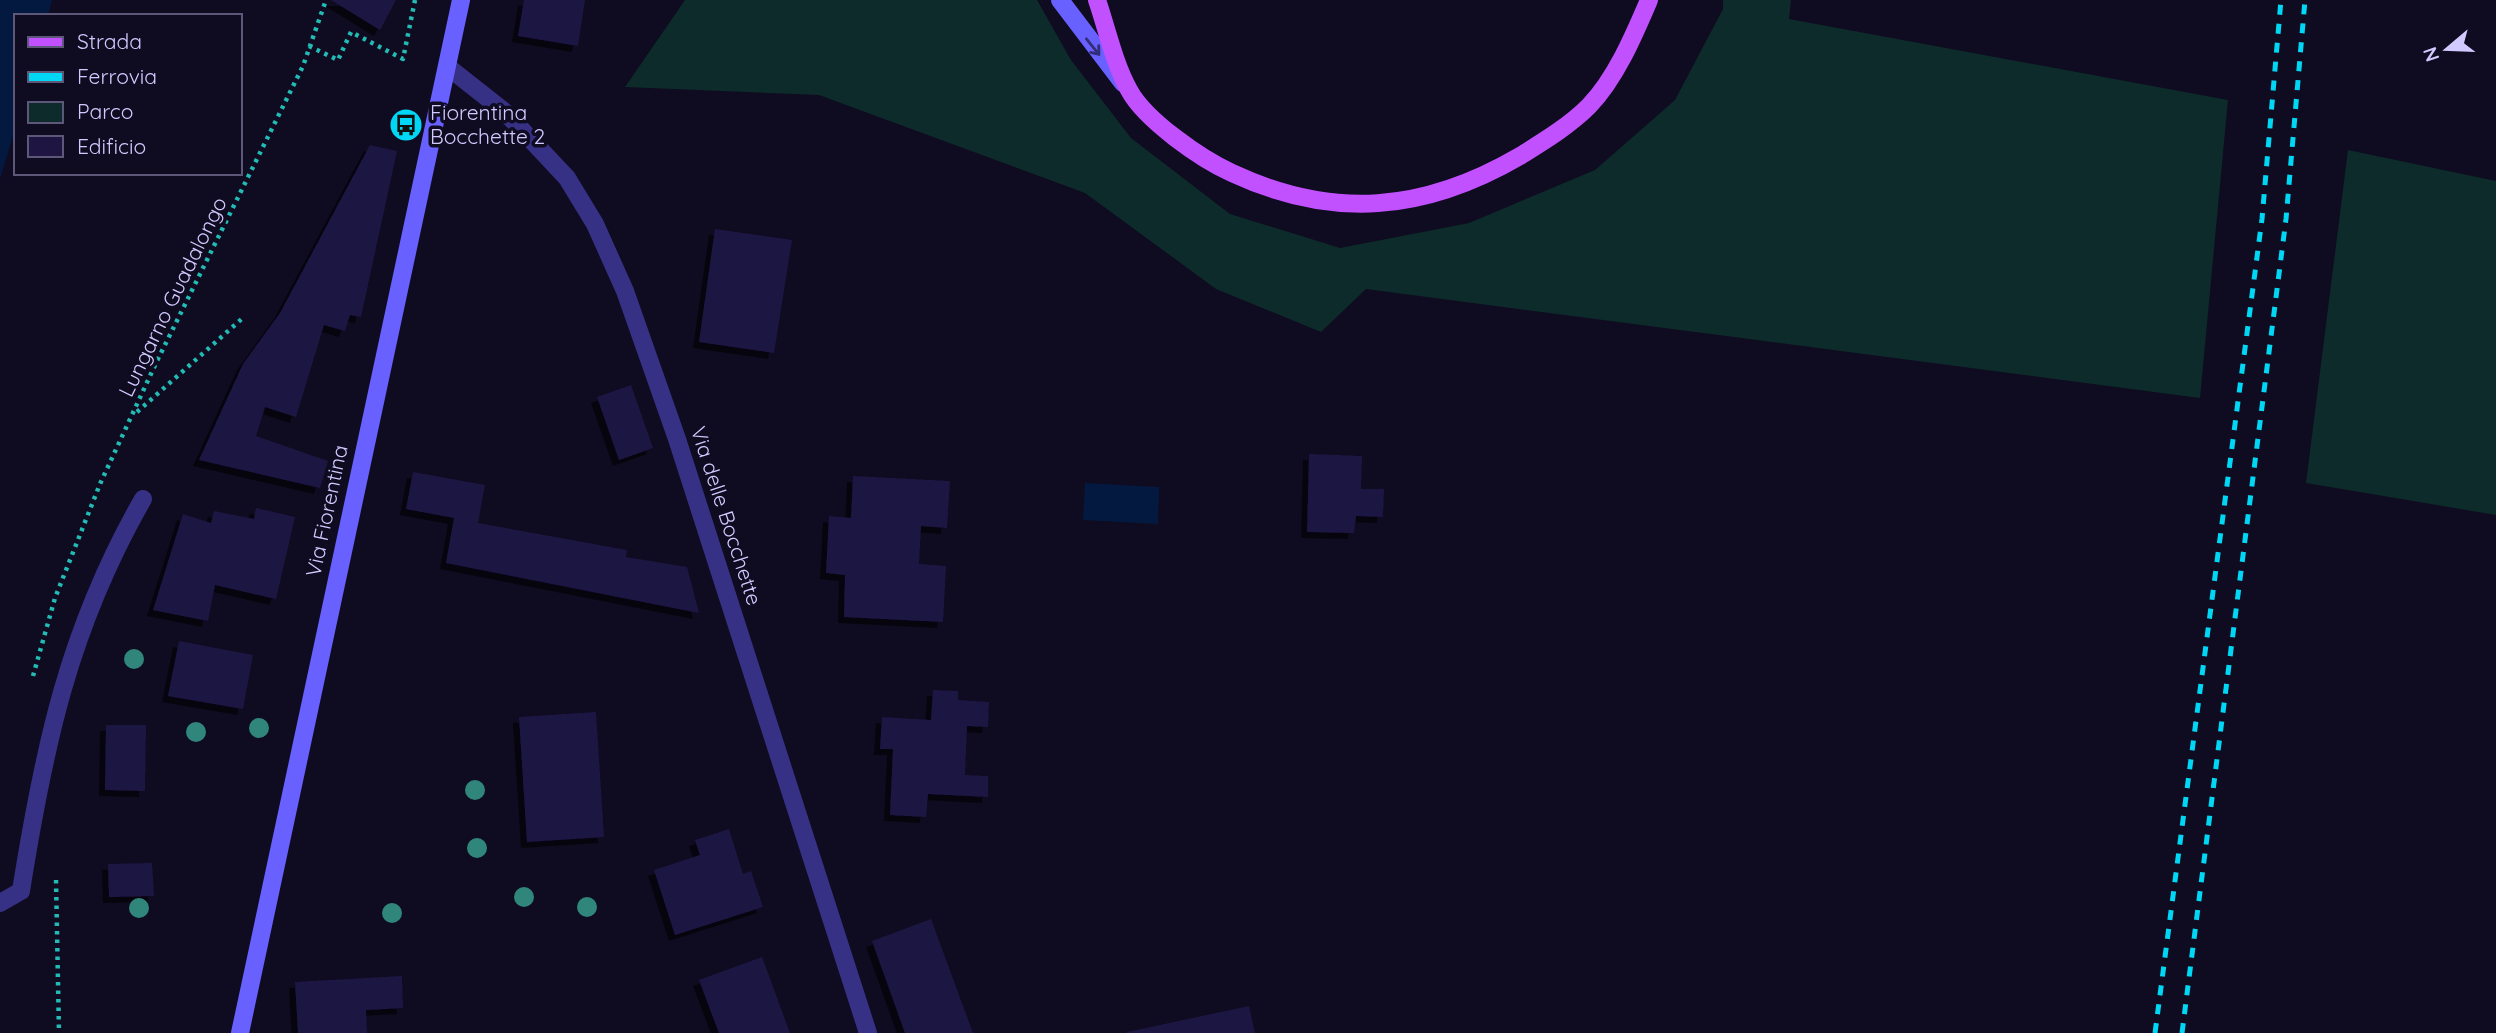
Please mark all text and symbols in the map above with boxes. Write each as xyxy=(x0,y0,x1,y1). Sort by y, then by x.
legend xyxy=(14,14,242,175)
north arrow xyxy=(2412,14,2482,84)
text: Strada xyxy=(77,28,142,54)
one-way arrow xyxy=(1085,37,1101,55)
text: N xyxy=(2417,44,2445,65)
text: Ferrovia xyxy=(77,63,157,89)
text: Parco xyxy=(77,98,133,124)
place label: Fiorentina Bocchette 2 xyxy=(430,99,545,149)
bus stop icon: Fiorentina Bocchette 2 xyxy=(387,106,425,144)
text: Edificio xyxy=(77,133,146,159)
street label: Lungarno Guadalongo xyxy=(112,192,232,401)
street label: Via delle Bocchette xyxy=(686,423,768,608)
street label: Via Fiorentina xyxy=(299,443,353,579)

